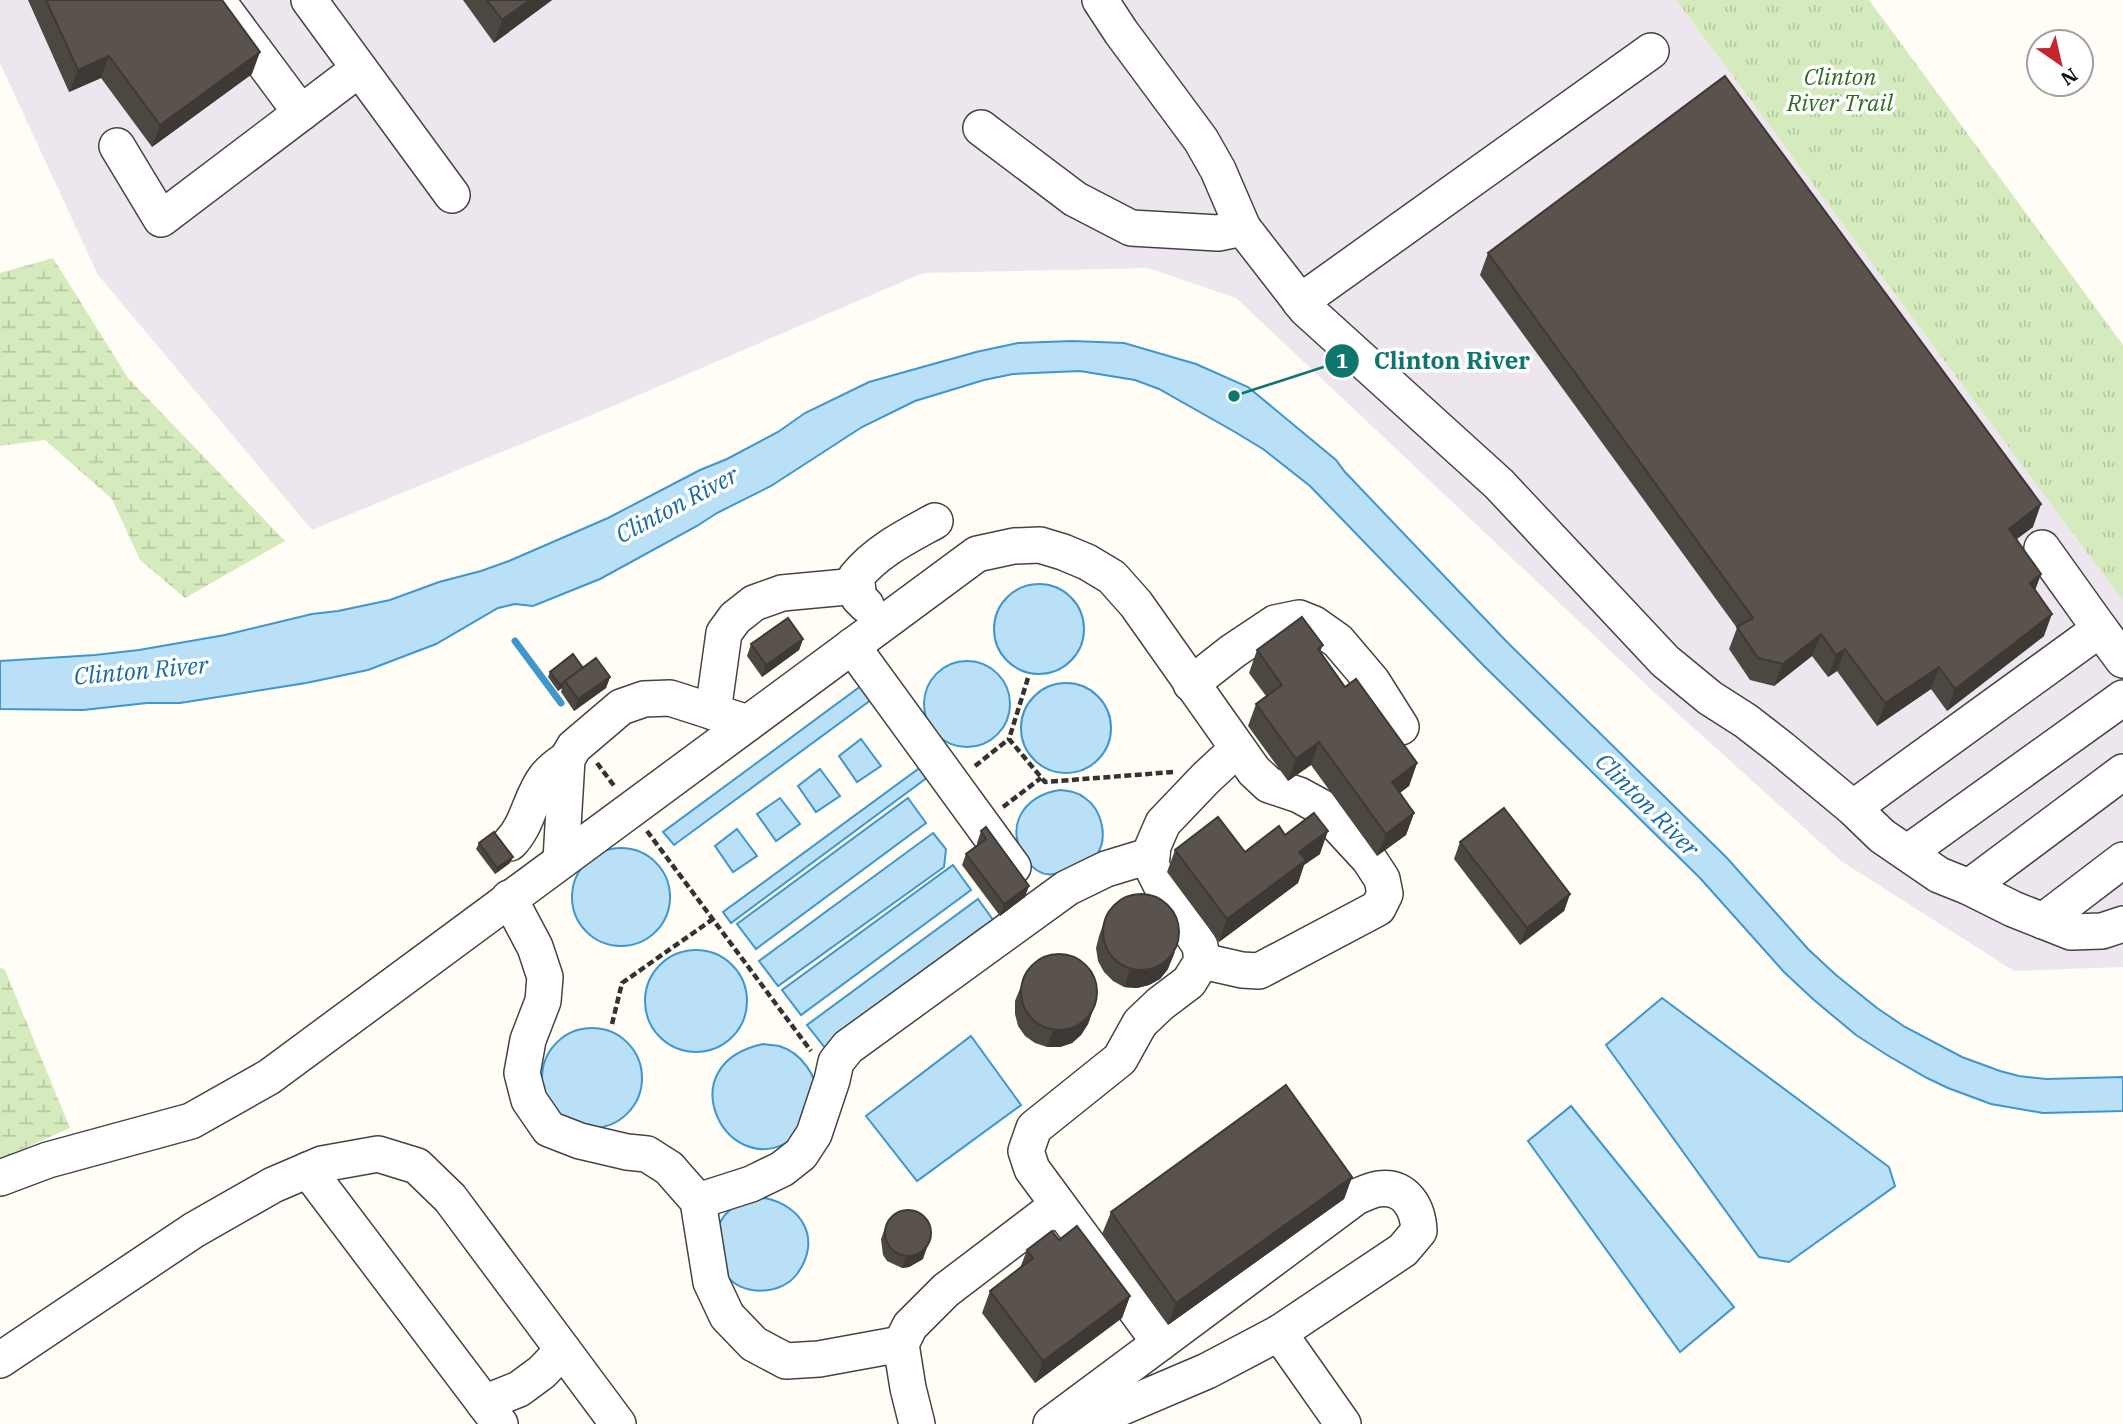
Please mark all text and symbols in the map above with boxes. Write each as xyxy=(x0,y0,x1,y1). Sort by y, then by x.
north arrow xyxy=(2025,28,2095,98)
park label: Clinton River Trail xyxy=(1786,61,1894,117)
text: N xyxy=(2057,63,2082,91)
callout: Clinton River xyxy=(1324,338,1544,383)
text: Clinton River xyxy=(1374,344,1530,376)
text: 1 xyxy=(1336,346,1348,374)
water label: Clinton River xyxy=(609,458,745,550)
water label: Clinton River xyxy=(72,648,211,692)
water label: Clinton River xyxy=(1589,745,1708,864)

